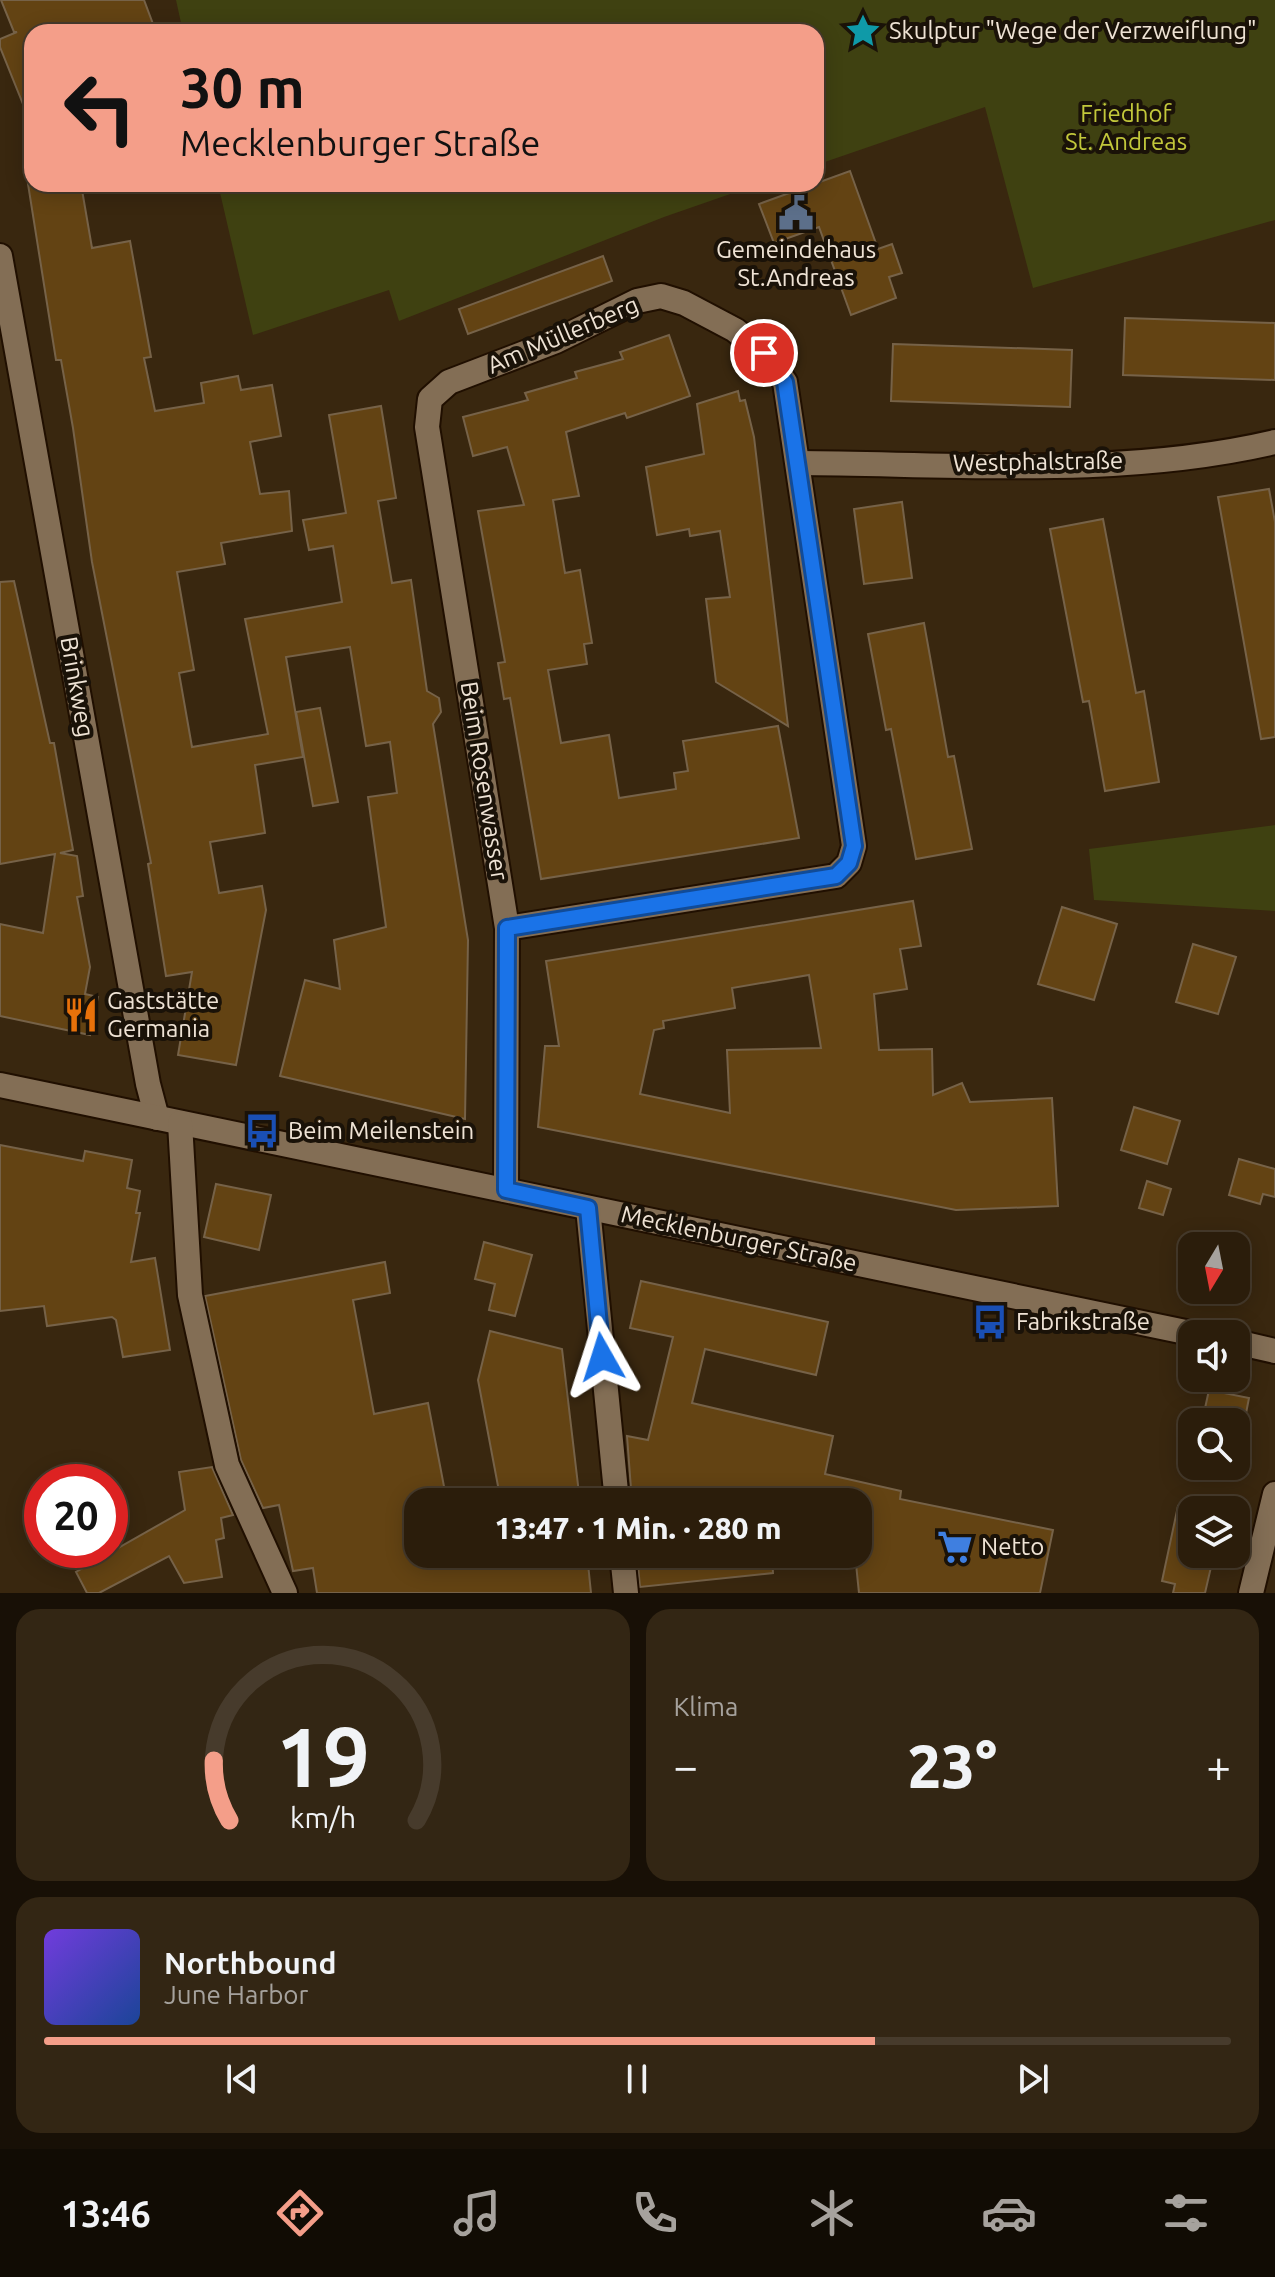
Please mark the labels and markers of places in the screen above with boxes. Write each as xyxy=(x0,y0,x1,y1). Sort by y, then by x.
place icon: Skulptur "Wege der Verzweiflung" xyxy=(844,12,882,50)
place label: Skulptur "Wege der Verzweiflung" xyxy=(889,17,1257,44)
public building icon: Gemeindehaus St.Andreas xyxy=(777,194,815,232)
place label: Gemeindehaus St.Andreas xyxy=(716,236,876,291)
pin xyxy=(730,319,798,387)
place label: Gaststätte Germania xyxy=(107,987,219,1042)
restaurant icon: Gaststätte Germania xyxy=(62,996,100,1034)
bus stop icon: Beim Meilenstein xyxy=(243,1112,281,1150)
place label: Beim Meilenstein xyxy=(288,1117,474,1144)
bus stop icon: Fabrikstraße xyxy=(971,1303,1009,1341)
place label: Fabrikstraße xyxy=(1016,1308,1150,1335)
supermarket icon: Netto xyxy=(936,1528,974,1566)
place label: Netto xyxy=(981,1533,1044,1560)

